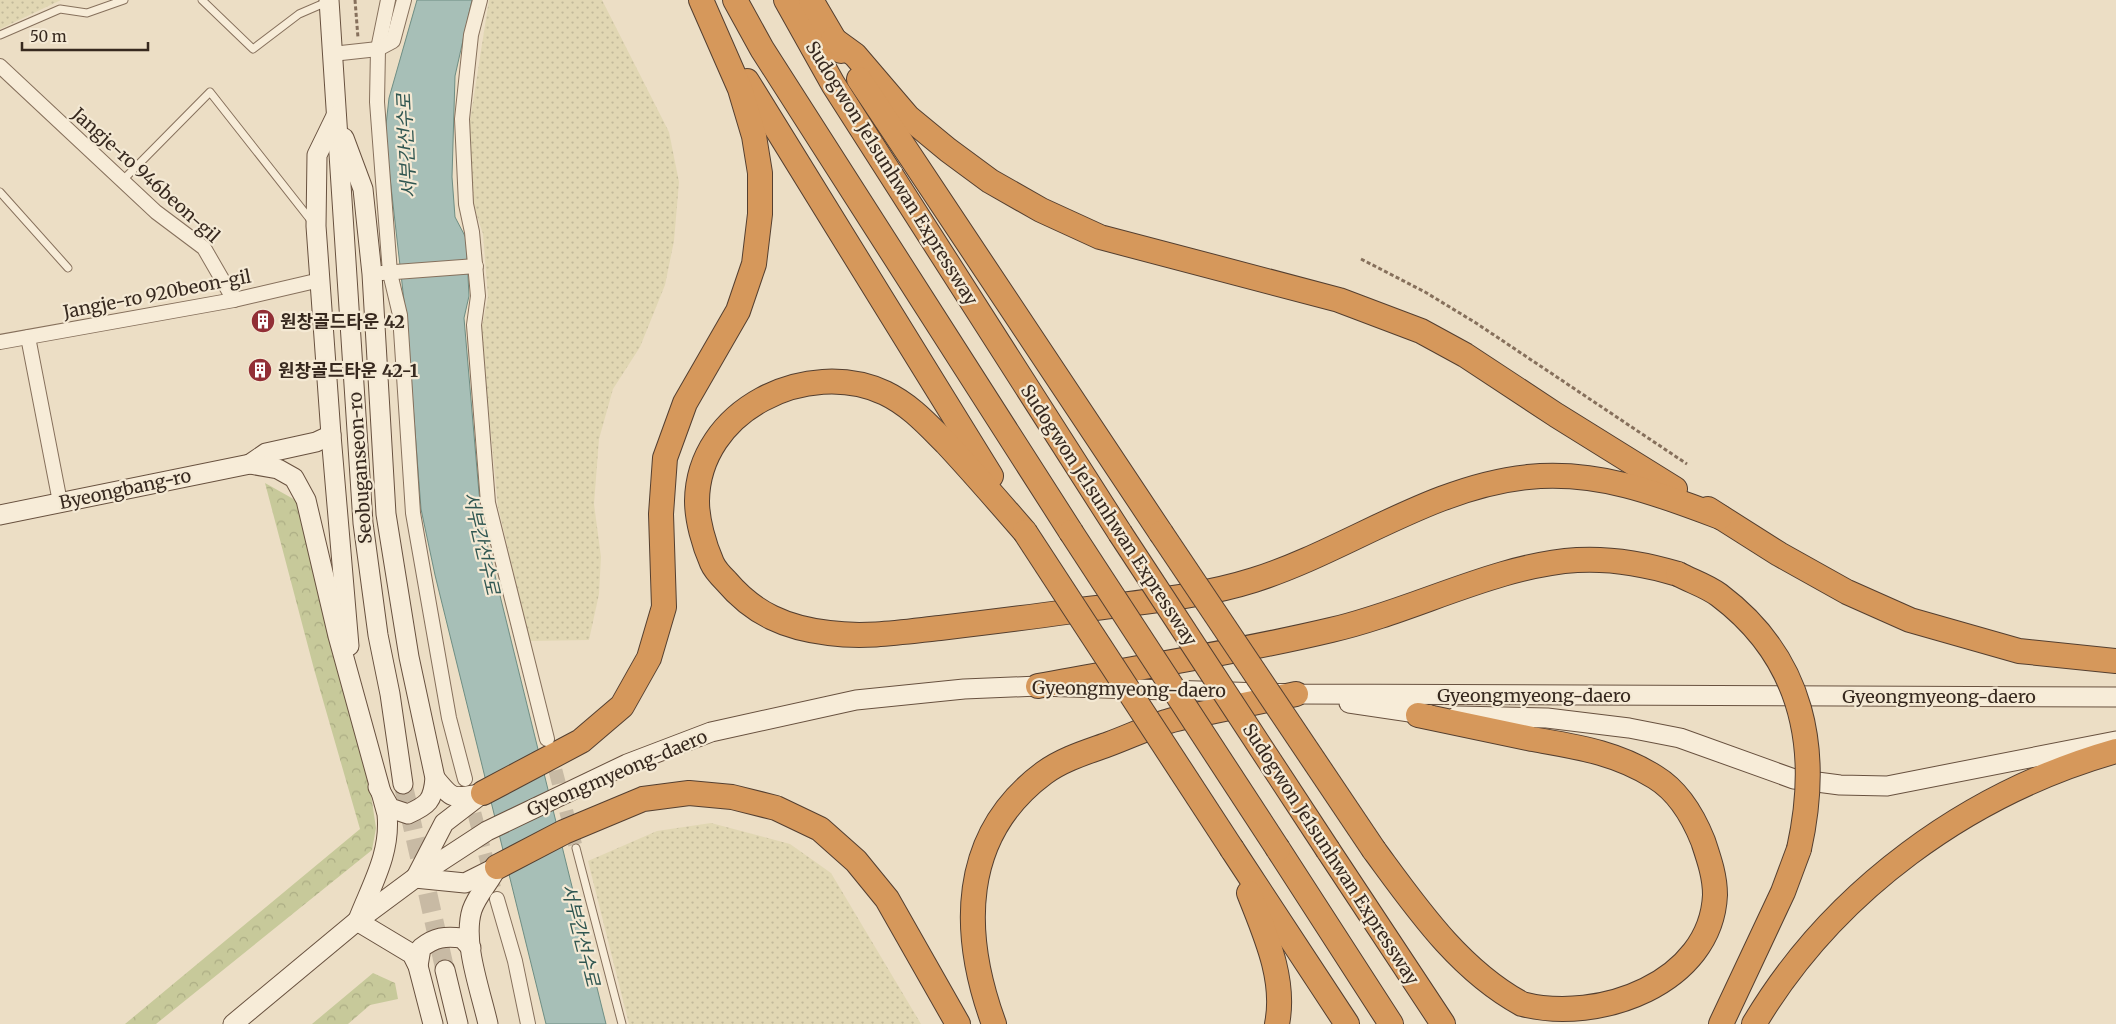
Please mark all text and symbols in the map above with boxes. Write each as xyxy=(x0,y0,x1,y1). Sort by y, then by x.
scale bar xyxy=(22,20,149,52)
text: 50 m xyxy=(30,27,67,46)
street label: Sudogwon Je1sunhwan Expressway xyxy=(801,37,983,310)
water label: 서부간선수로 xyxy=(391,91,421,199)
street label: Jangje-ro 946beon-gil xyxy=(67,102,225,248)
street label: Jangje-ro 920beon-gil xyxy=(60,264,253,324)
building icon: 원창골드타운 42 xyxy=(250,308,276,334)
place label: 원창골드타운 42 xyxy=(280,310,405,333)
building icon: 원창골드타운 42-1 xyxy=(247,357,273,383)
place label: 원창골드타운 42-1 xyxy=(278,359,418,382)
street label: Sudogwon Je1sunhwan Expressway xyxy=(1016,380,1203,651)
street label: Seobuganseon-ro xyxy=(343,391,377,545)
street label: Byeongbang-ro xyxy=(57,464,193,514)
water label: 서부간선수로 xyxy=(459,489,506,598)
street label: Gyeongmyeong-daero xyxy=(1032,676,1226,702)
street label: Gyeongmyeong-daero xyxy=(1437,684,1631,707)
street label: Gyeongmyeong-daero xyxy=(1842,685,2036,708)
street label: Sudogwon Je1sunhwan Expressway xyxy=(1238,719,1425,990)
street label: Gyeongmyeong-daero xyxy=(523,725,711,821)
water label: 서부간선수로 xyxy=(557,881,606,990)

